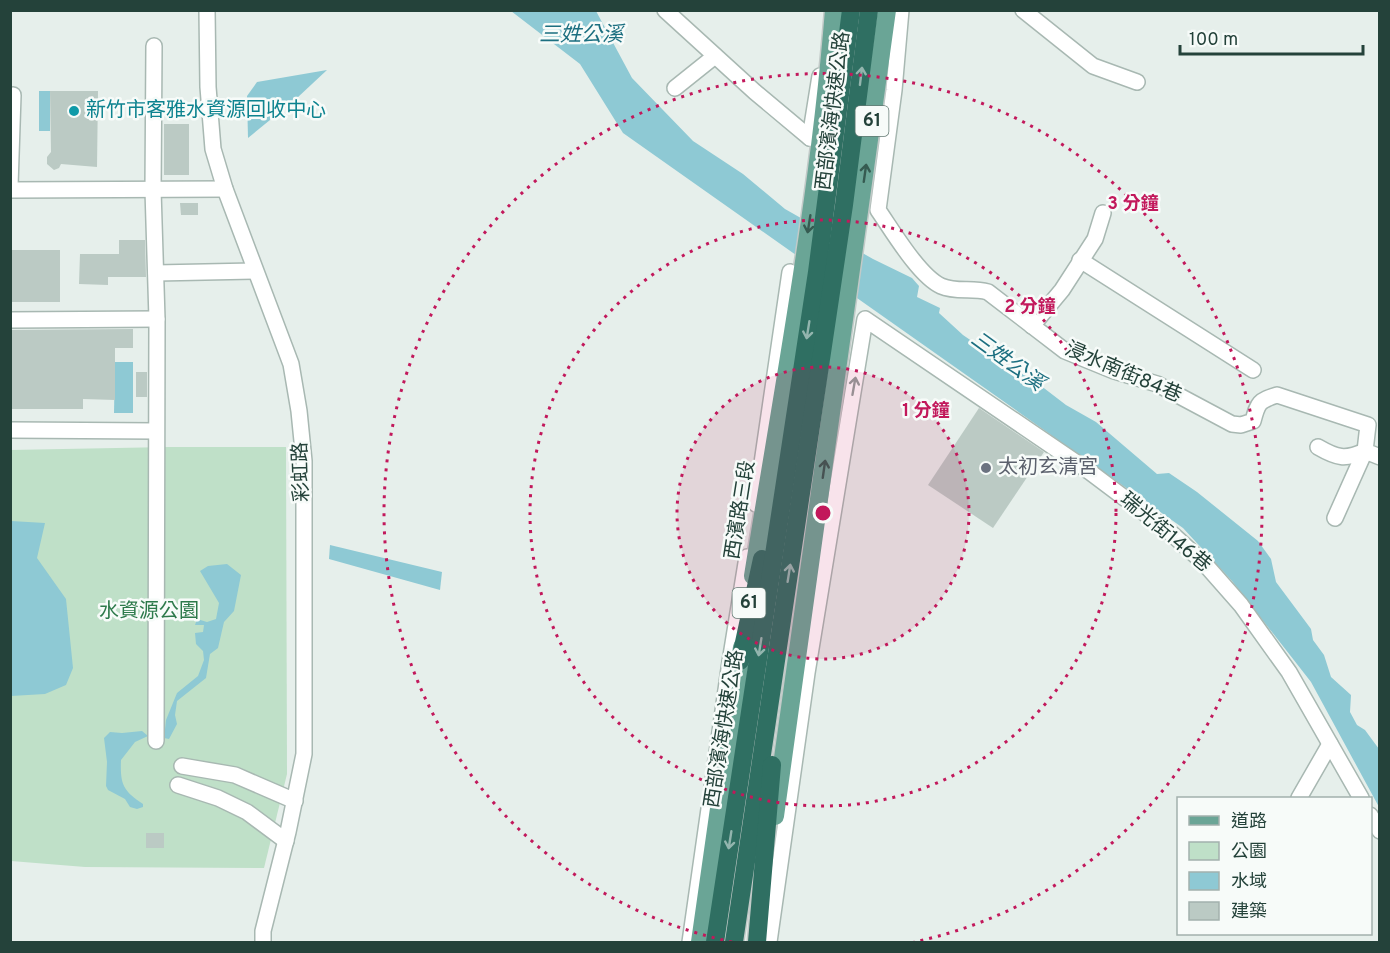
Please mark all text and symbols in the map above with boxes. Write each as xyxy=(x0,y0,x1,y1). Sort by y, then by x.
scale bar xyxy=(1180,18,1363,56)
water label: 三姓公溪 xyxy=(539,22,626,49)
text: 100 m xyxy=(1189,29,1238,52)
street label: 西部濱海快速公路 xyxy=(811,30,857,192)
one-way arrow xyxy=(855,66,866,86)
place label: 新竹市客雅水資源回收中心 xyxy=(86,98,326,124)
marker: 新竹市客雅水資源回收中心 xyxy=(67,104,81,118)
road number: 61 xyxy=(856,106,888,136)
one-way arrow xyxy=(860,164,871,183)
text: 3 分鐘 xyxy=(1107,193,1159,216)
one-way arrow xyxy=(803,214,814,234)
text: 2 分鐘 xyxy=(1004,296,1056,319)
one-way arrow xyxy=(802,320,813,340)
water label: 三姓公溪 xyxy=(965,326,1051,399)
street label: 浸水南街84巷 xyxy=(1061,337,1185,409)
one-way arrow xyxy=(848,377,859,397)
text: 1 分鐘 xyxy=(902,400,950,423)
street label: 彩虹路 xyxy=(288,442,316,502)
place label: 太初玄清宮 xyxy=(998,455,1098,481)
street label: 西濱路三段 xyxy=(720,459,762,561)
one-way arrow xyxy=(818,459,829,479)
marker: 太初玄清宮 xyxy=(979,461,993,475)
street label: 瑞光街146巷 xyxy=(1114,487,1216,579)
centre of rings xyxy=(813,503,833,523)
one-way arrow xyxy=(784,564,795,583)
road number: 61 xyxy=(732,588,766,618)
park label: 水資源公園 xyxy=(99,599,199,625)
one-way arrow xyxy=(754,637,765,657)
street label: 西部濱海快速公路 xyxy=(700,648,750,810)
legend xyxy=(1177,797,1372,935)
text: 道路 xyxy=(1231,811,1267,834)
one-way arrow xyxy=(725,830,736,850)
text: 公園 xyxy=(1231,841,1267,864)
text: 水域 xyxy=(1231,871,1267,894)
text: 建築 xyxy=(1231,901,1267,924)

